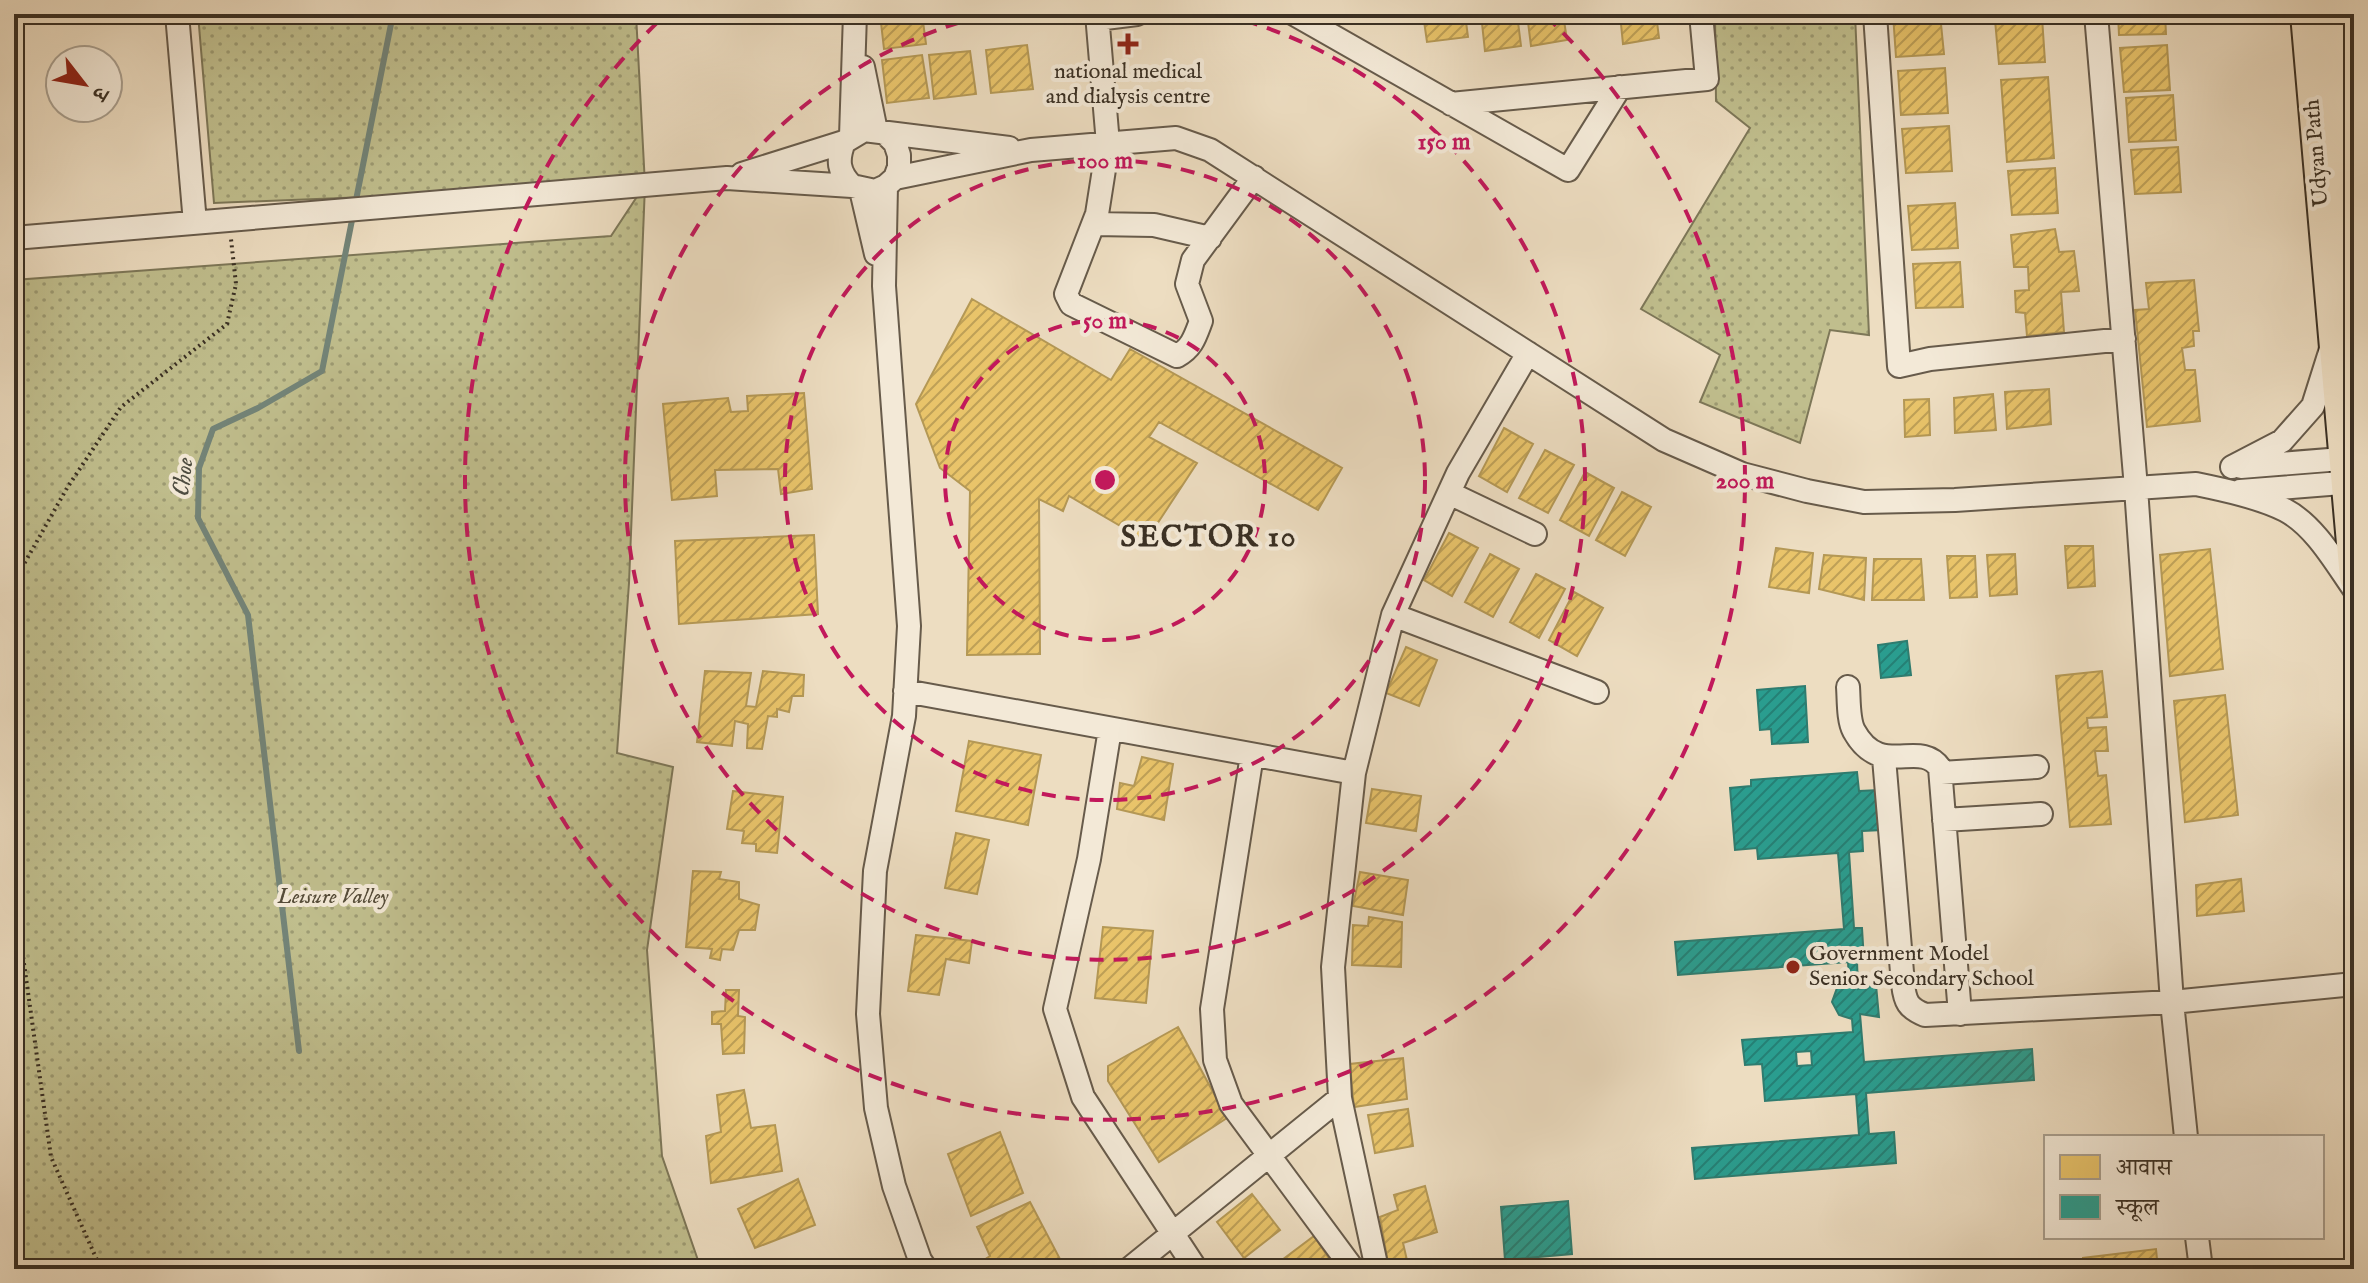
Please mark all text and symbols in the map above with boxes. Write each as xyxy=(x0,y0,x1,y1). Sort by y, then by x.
marker: national medical and dialysis centre xyxy=(1117,33,1139,55)
north arrow xyxy=(44,44,124,124)
place label: national medical and dialysis centre xyxy=(1046,58,1210,111)
text: उ xyxy=(84,80,115,107)
street label: Udyan Path xyxy=(2298,98,2336,208)
text: 150 m xyxy=(1417,127,1471,158)
text: 100 m xyxy=(1077,146,1134,177)
text: 50 m xyxy=(1083,306,1128,337)
water label: Choe xyxy=(166,456,202,498)
centre of rings xyxy=(1091,466,1119,494)
text: 200 m xyxy=(1716,466,1775,497)
district label: SECTOR 10 xyxy=(1121,519,1297,557)
park label: Leisure Valley xyxy=(276,883,389,911)
place label: Government Model Senior Secondary School xyxy=(1809,940,2034,993)
marker: Government Model Senior Secondary School xyxy=(1784,958,1802,976)
legend xyxy=(2044,1135,2324,1239)
text: आवास xyxy=(2116,1153,2173,1184)
text: स्कूल xyxy=(2115,1193,2160,1224)

